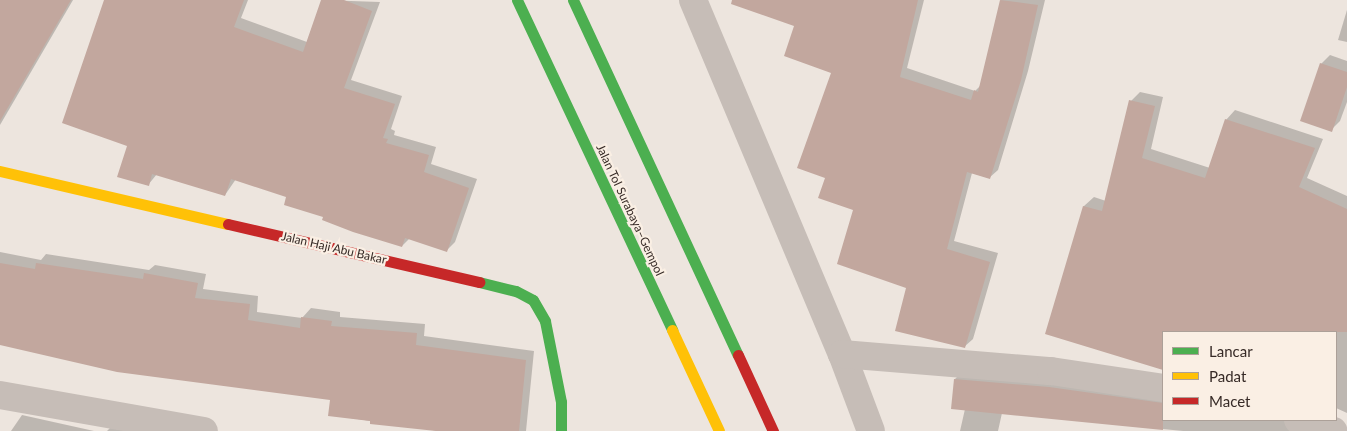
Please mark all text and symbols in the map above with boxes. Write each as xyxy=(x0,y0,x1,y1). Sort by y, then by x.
street label: Jalan Tol Surabaya–Gempol xyxy=(593,142,667,278)
street label: Jalan Haji Abu Bakar xyxy=(280,229,388,267)
legend xyxy=(1162,331,1337,421)
text: Lancar xyxy=(1209,342,1253,360)
text: Padat xyxy=(1209,367,1246,385)
text: Macet xyxy=(1209,392,1250,410)

